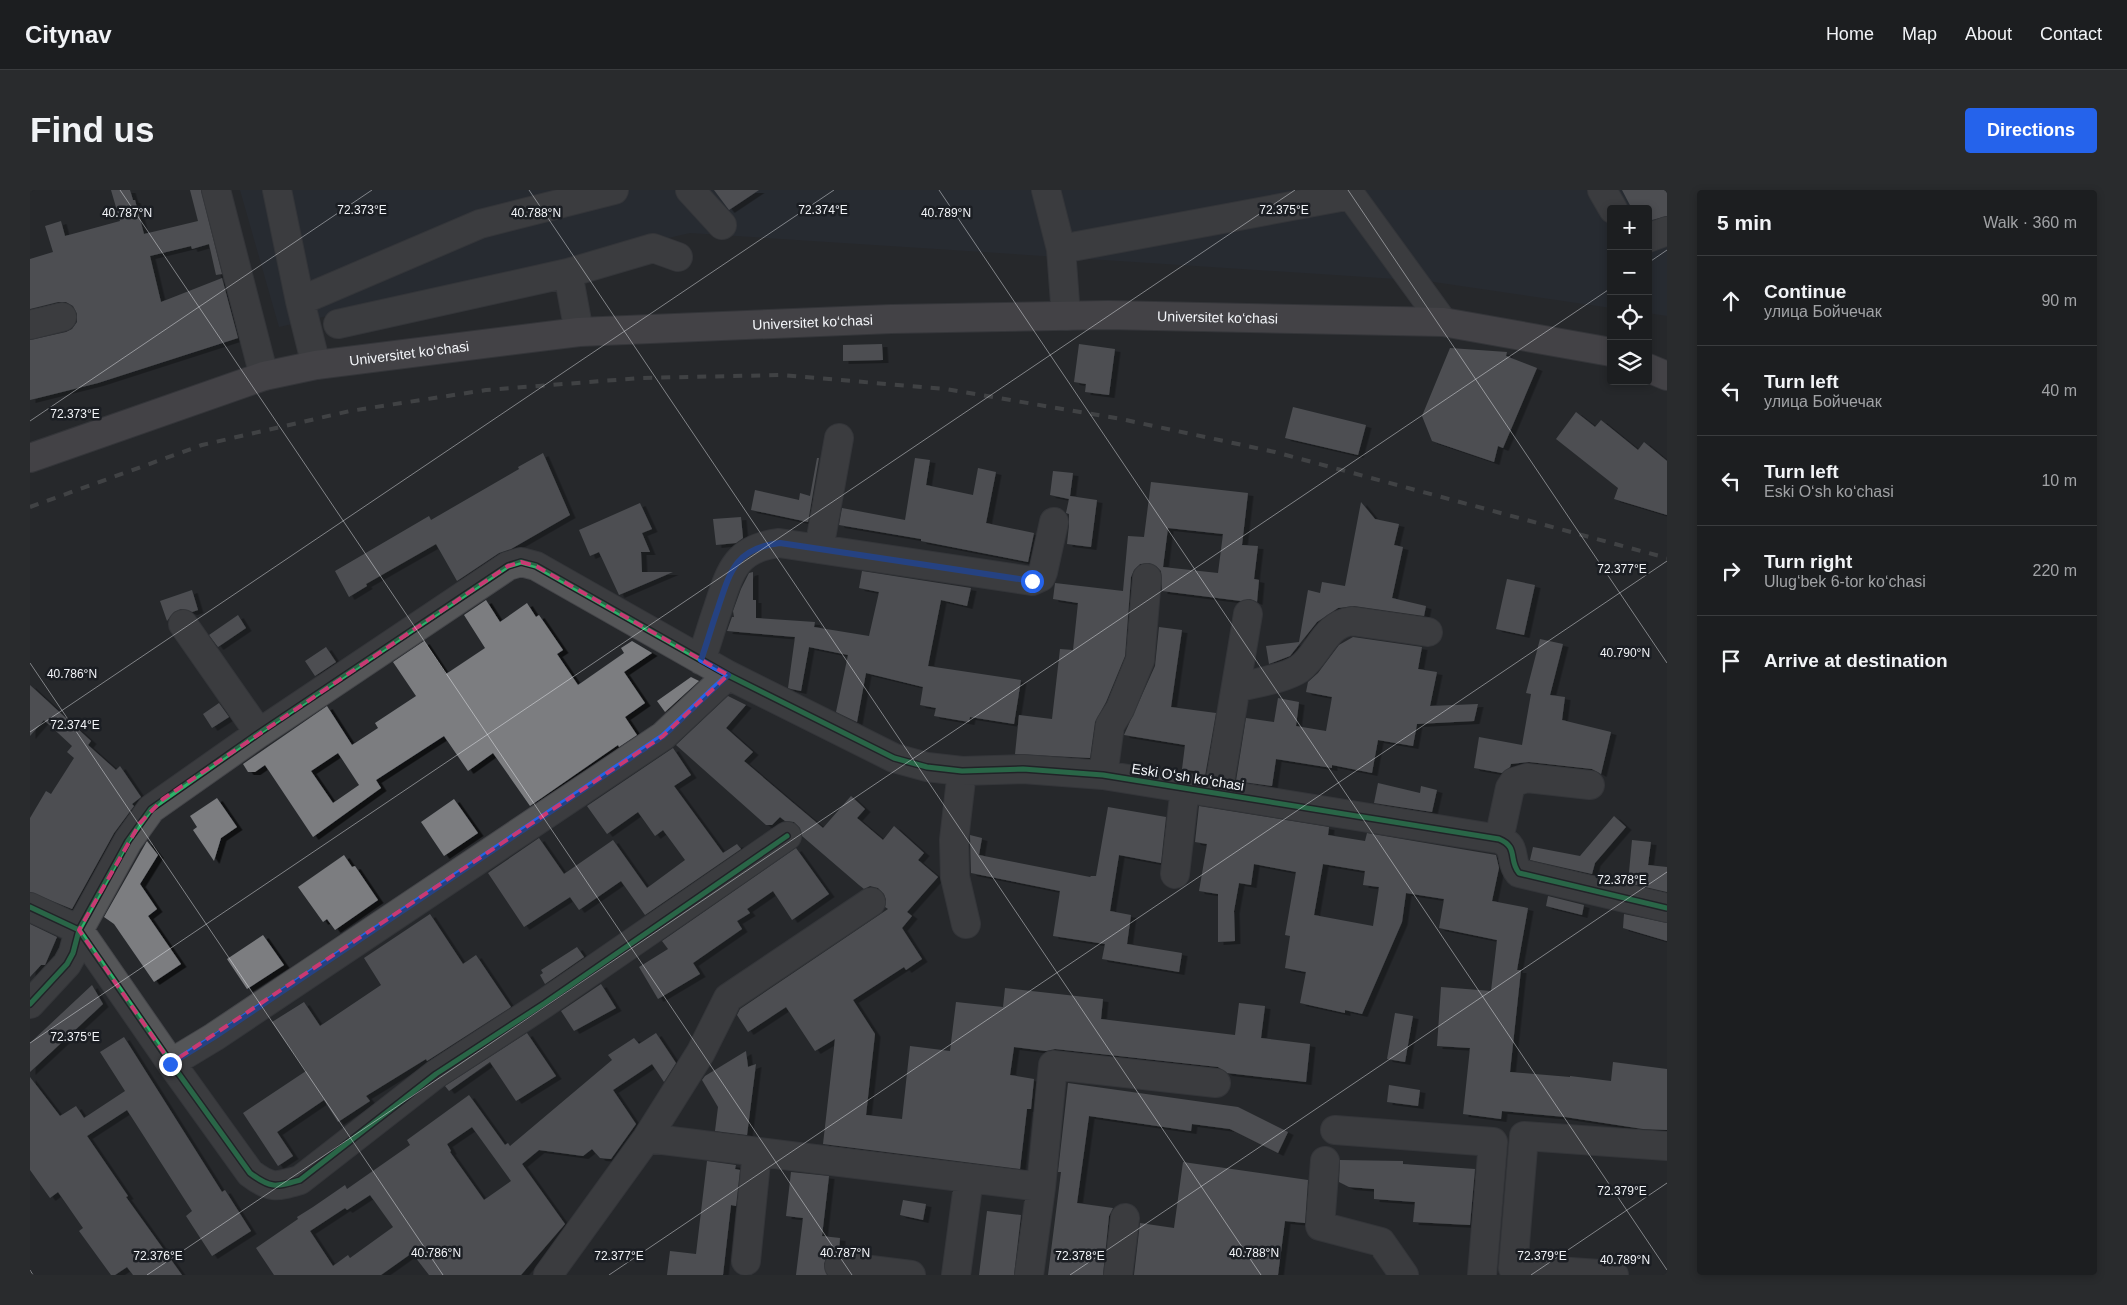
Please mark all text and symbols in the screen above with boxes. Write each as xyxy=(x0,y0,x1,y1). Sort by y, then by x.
text: Citynav xyxy=(25,21,112,48)
text: Home xyxy=(1826,24,1874,44)
text: Map xyxy=(1902,24,1937,44)
text: About xyxy=(1965,24,2012,44)
text: Contact xyxy=(2040,24,2102,44)
button: Directions xyxy=(1965,108,2097,153)
text: Find us xyxy=(30,110,154,149)
text: 72.373°E xyxy=(337,203,387,217)
text: 72.374°E xyxy=(798,203,848,217)
text: 72.375°E xyxy=(1259,203,1309,217)
map controls xyxy=(1607,205,1652,385)
button: + xyxy=(1607,205,1652,250)
text: 40.787°N xyxy=(102,206,152,220)
text: 40.788°N xyxy=(511,206,561,220)
text: 40.789°N xyxy=(921,206,971,220)
text: 5 min xyxy=(1717,211,1772,234)
text: Walk · 360 m xyxy=(1983,214,2077,231)
button: − xyxy=(1607,250,1652,295)
text: Continue xyxy=(1764,281,1846,302)
icon: ahead xyxy=(1717,287,1745,315)
text: 90 m xyxy=(2041,292,2077,309)
button: locate xyxy=(1607,295,1652,340)
text: улица Бойчечак xyxy=(1764,303,1882,320)
street label: Universitet kо‘chasi xyxy=(1157,308,1278,327)
street label: Universitet kо‘chasi xyxy=(752,312,873,333)
street label: Universitet kо‘chasi xyxy=(348,338,470,369)
button: layers xyxy=(1607,340,1652,385)
text: Turn left xyxy=(1764,371,1839,392)
icon: left xyxy=(1717,377,1745,405)
text: 40 m xyxy=(2041,382,2077,399)
text: улица Бойчечак xyxy=(1764,393,1882,410)
text: 72.373°E xyxy=(50,407,100,421)
text: Turn left xyxy=(1764,461,1839,482)
icon: left xyxy=(1717,467,1745,495)
text: 10 m xyxy=(2041,472,2077,489)
text: Eski Oʻsh koʻchasi xyxy=(1764,483,1894,500)
text: Turn right xyxy=(1764,551,1852,572)
icon: right xyxy=(1717,557,1745,585)
text: 72.377°E xyxy=(1597,562,1647,576)
text: 220 m xyxy=(2033,562,2077,579)
route start xyxy=(1021,570,1044,593)
text: Ulug‘bek 6-tor koʻchasi xyxy=(1764,573,1926,590)
text: 40.790°N xyxy=(1600,646,1650,660)
icon: arrive xyxy=(1717,647,1745,675)
text: Arrive at destination xyxy=(1764,650,1948,671)
text: 40.786°N xyxy=(47,667,97,681)
text: 72.374°E xyxy=(50,718,100,732)
street label: Eski Oʻsh koʻchasi xyxy=(1131,760,1245,794)
text: 72.378°E xyxy=(1597,873,1647,887)
text: 72.375°E xyxy=(50,1030,100,1044)
route end xyxy=(159,1053,182,1076)
text: 72.379°E xyxy=(1597,1184,1647,1198)
text: 40.786°N xyxy=(411,1246,461,1260)
text: 40.787°N xyxy=(820,1246,870,1260)
text: 40.788°N xyxy=(1229,1246,1279,1260)
text: 72.376°E xyxy=(133,1249,183,1263)
text: 72.377°E xyxy=(594,1249,644,1263)
text: 72.378°E xyxy=(1055,1249,1105,1263)
text: 72.379°E xyxy=(1517,1249,1567,1263)
text: 40.789°N xyxy=(1600,1253,1650,1267)

